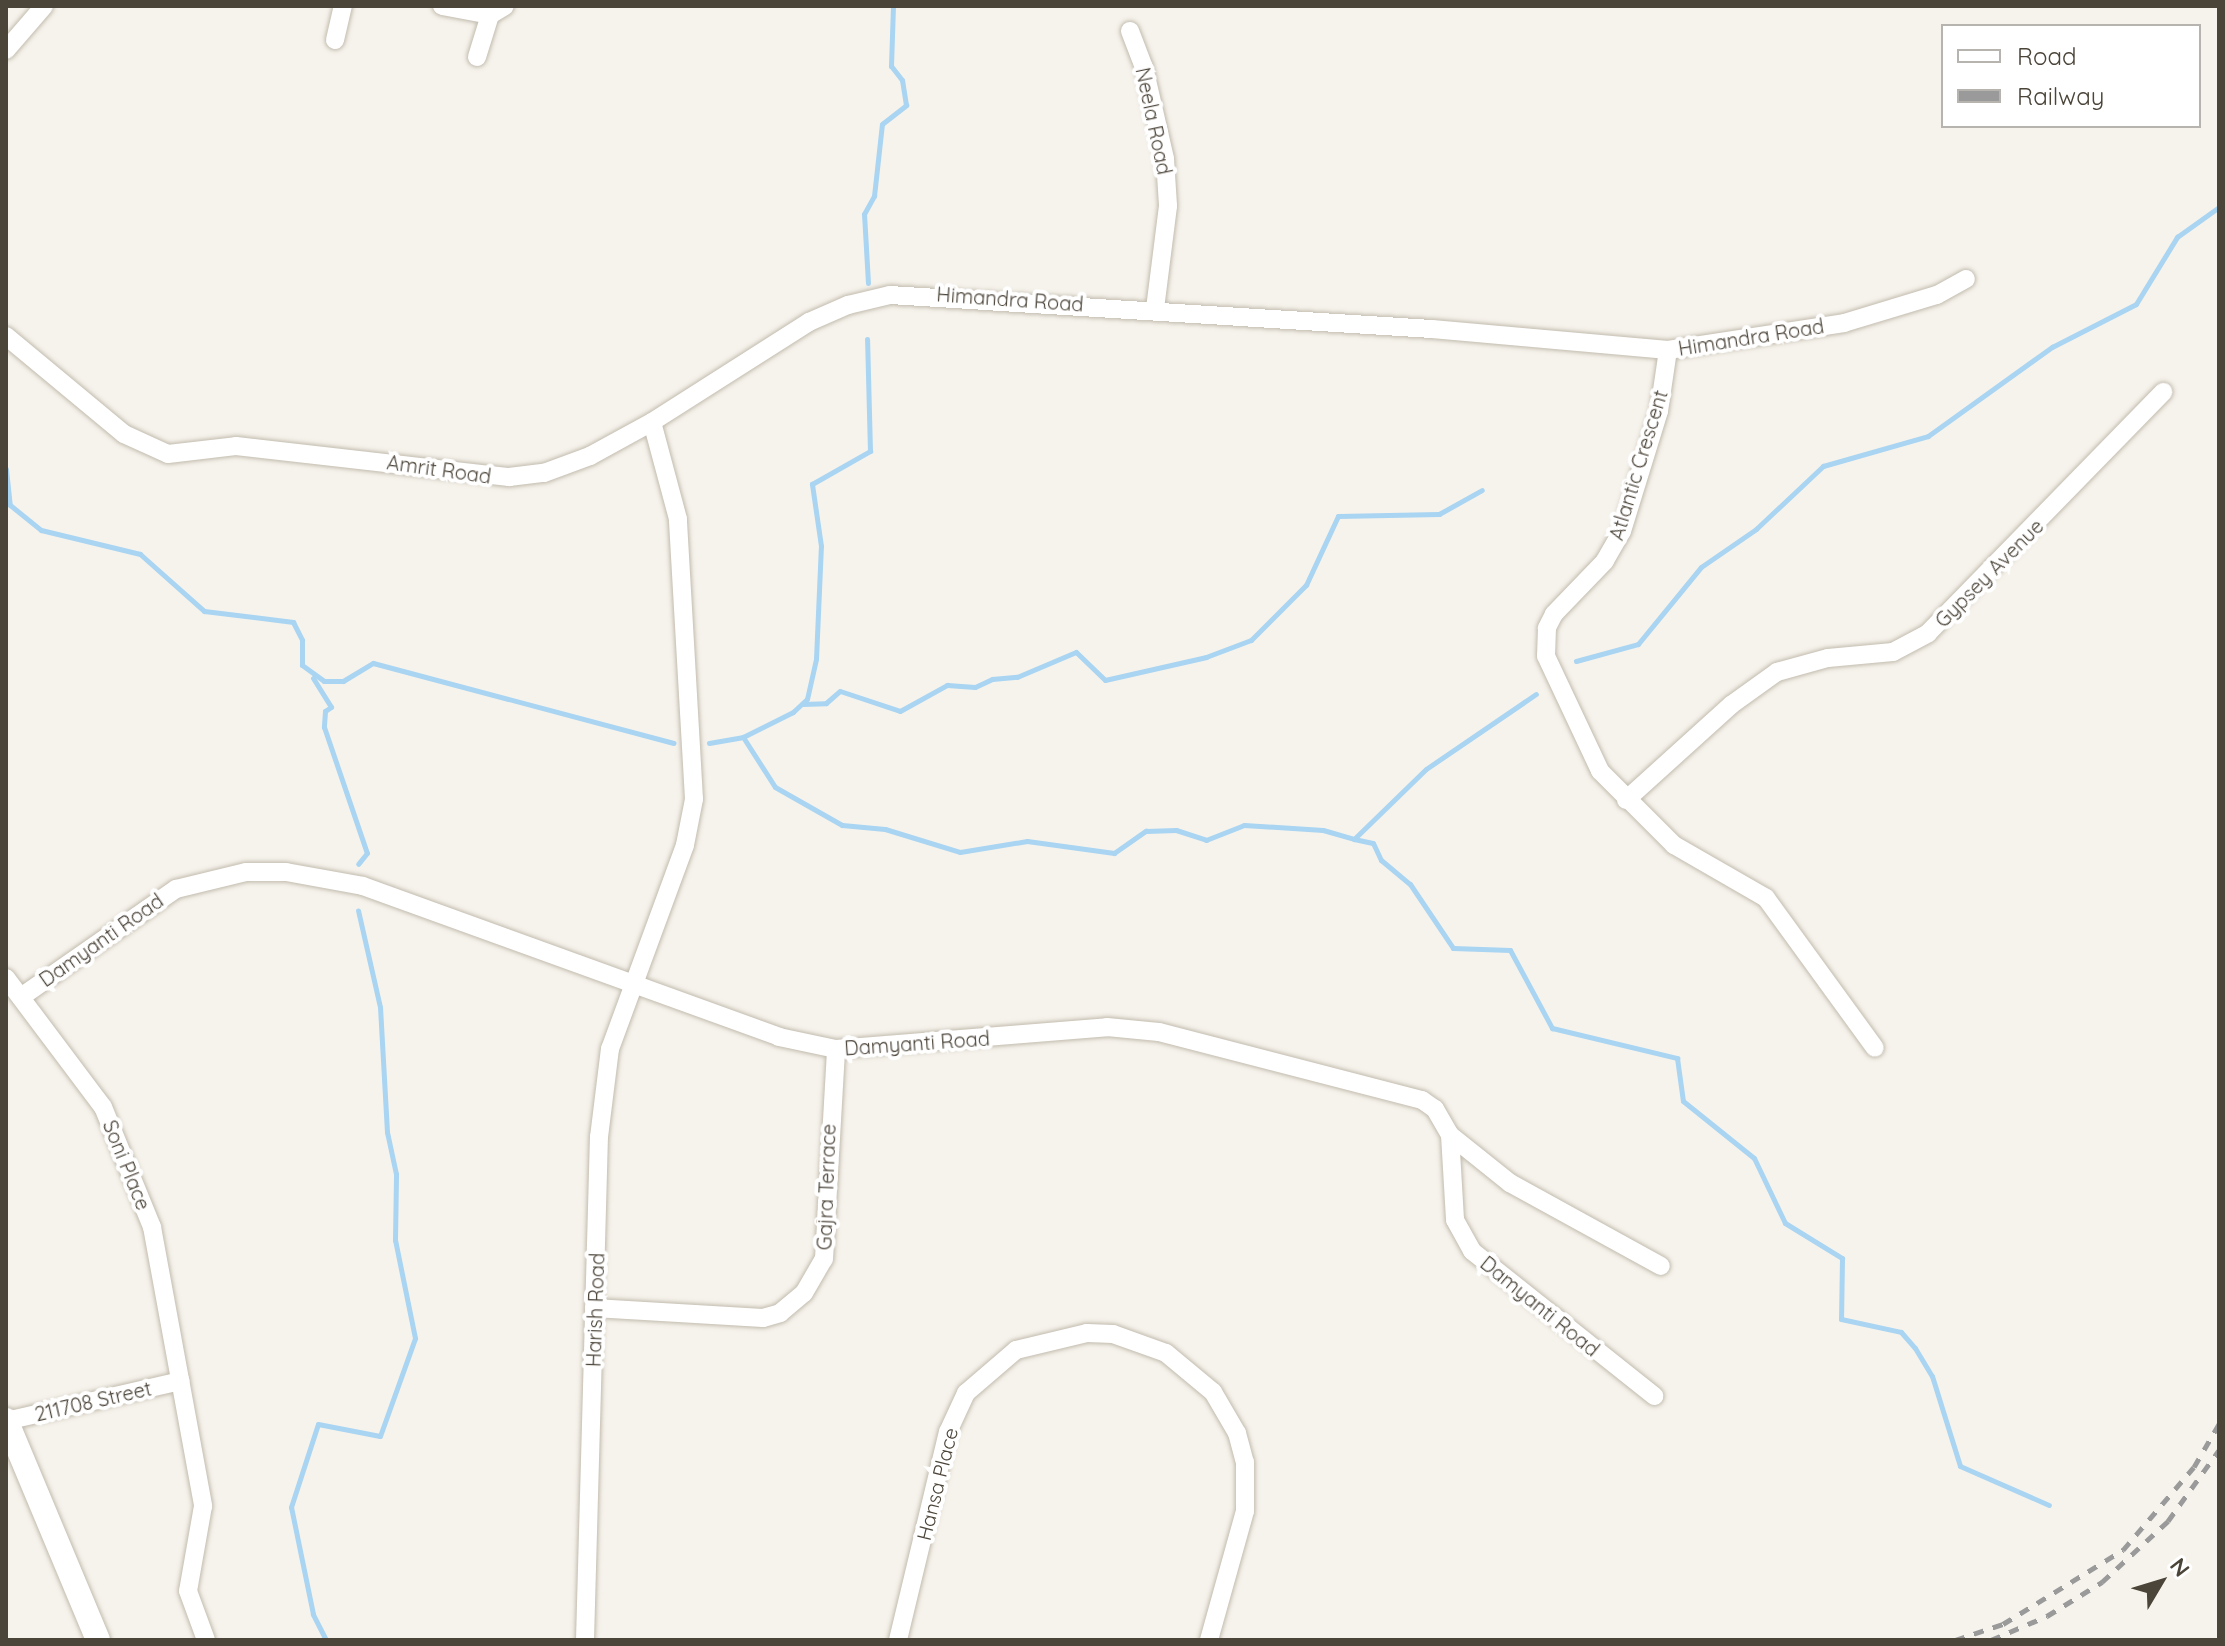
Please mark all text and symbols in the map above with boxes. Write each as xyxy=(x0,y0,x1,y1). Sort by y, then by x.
legend xyxy=(1941,24,2201,128)
text: Road xyxy=(2017,41,2077,71)
street label: Neela Road xyxy=(1131,65,1177,177)
text: Railway xyxy=(2017,81,2104,111)
street label: Himandra Road xyxy=(936,282,1084,316)
street label: Himandra Road xyxy=(1676,314,1826,360)
street label: Atlantic Crescent xyxy=(1604,387,1672,543)
street label: Amrit Road xyxy=(385,450,493,488)
street label: Gypsey Avenue xyxy=(1930,514,2048,632)
street label: Damyanti Road xyxy=(34,888,168,992)
street label: Damyanti Road xyxy=(843,1026,991,1060)
street label: Soni Place xyxy=(98,1117,156,1213)
street label: Gajra Terrace xyxy=(812,1123,840,1251)
street label: Damyanti Road xyxy=(1476,1251,1604,1361)
street label: Harish Road xyxy=(581,1252,609,1368)
street label: 211708 Street xyxy=(32,1376,154,1426)
street label: Hansa Place xyxy=(911,1425,963,1543)
north arrow xyxy=(2121,1542,2201,1622)
text: N xyxy=(2164,1552,2196,1582)

